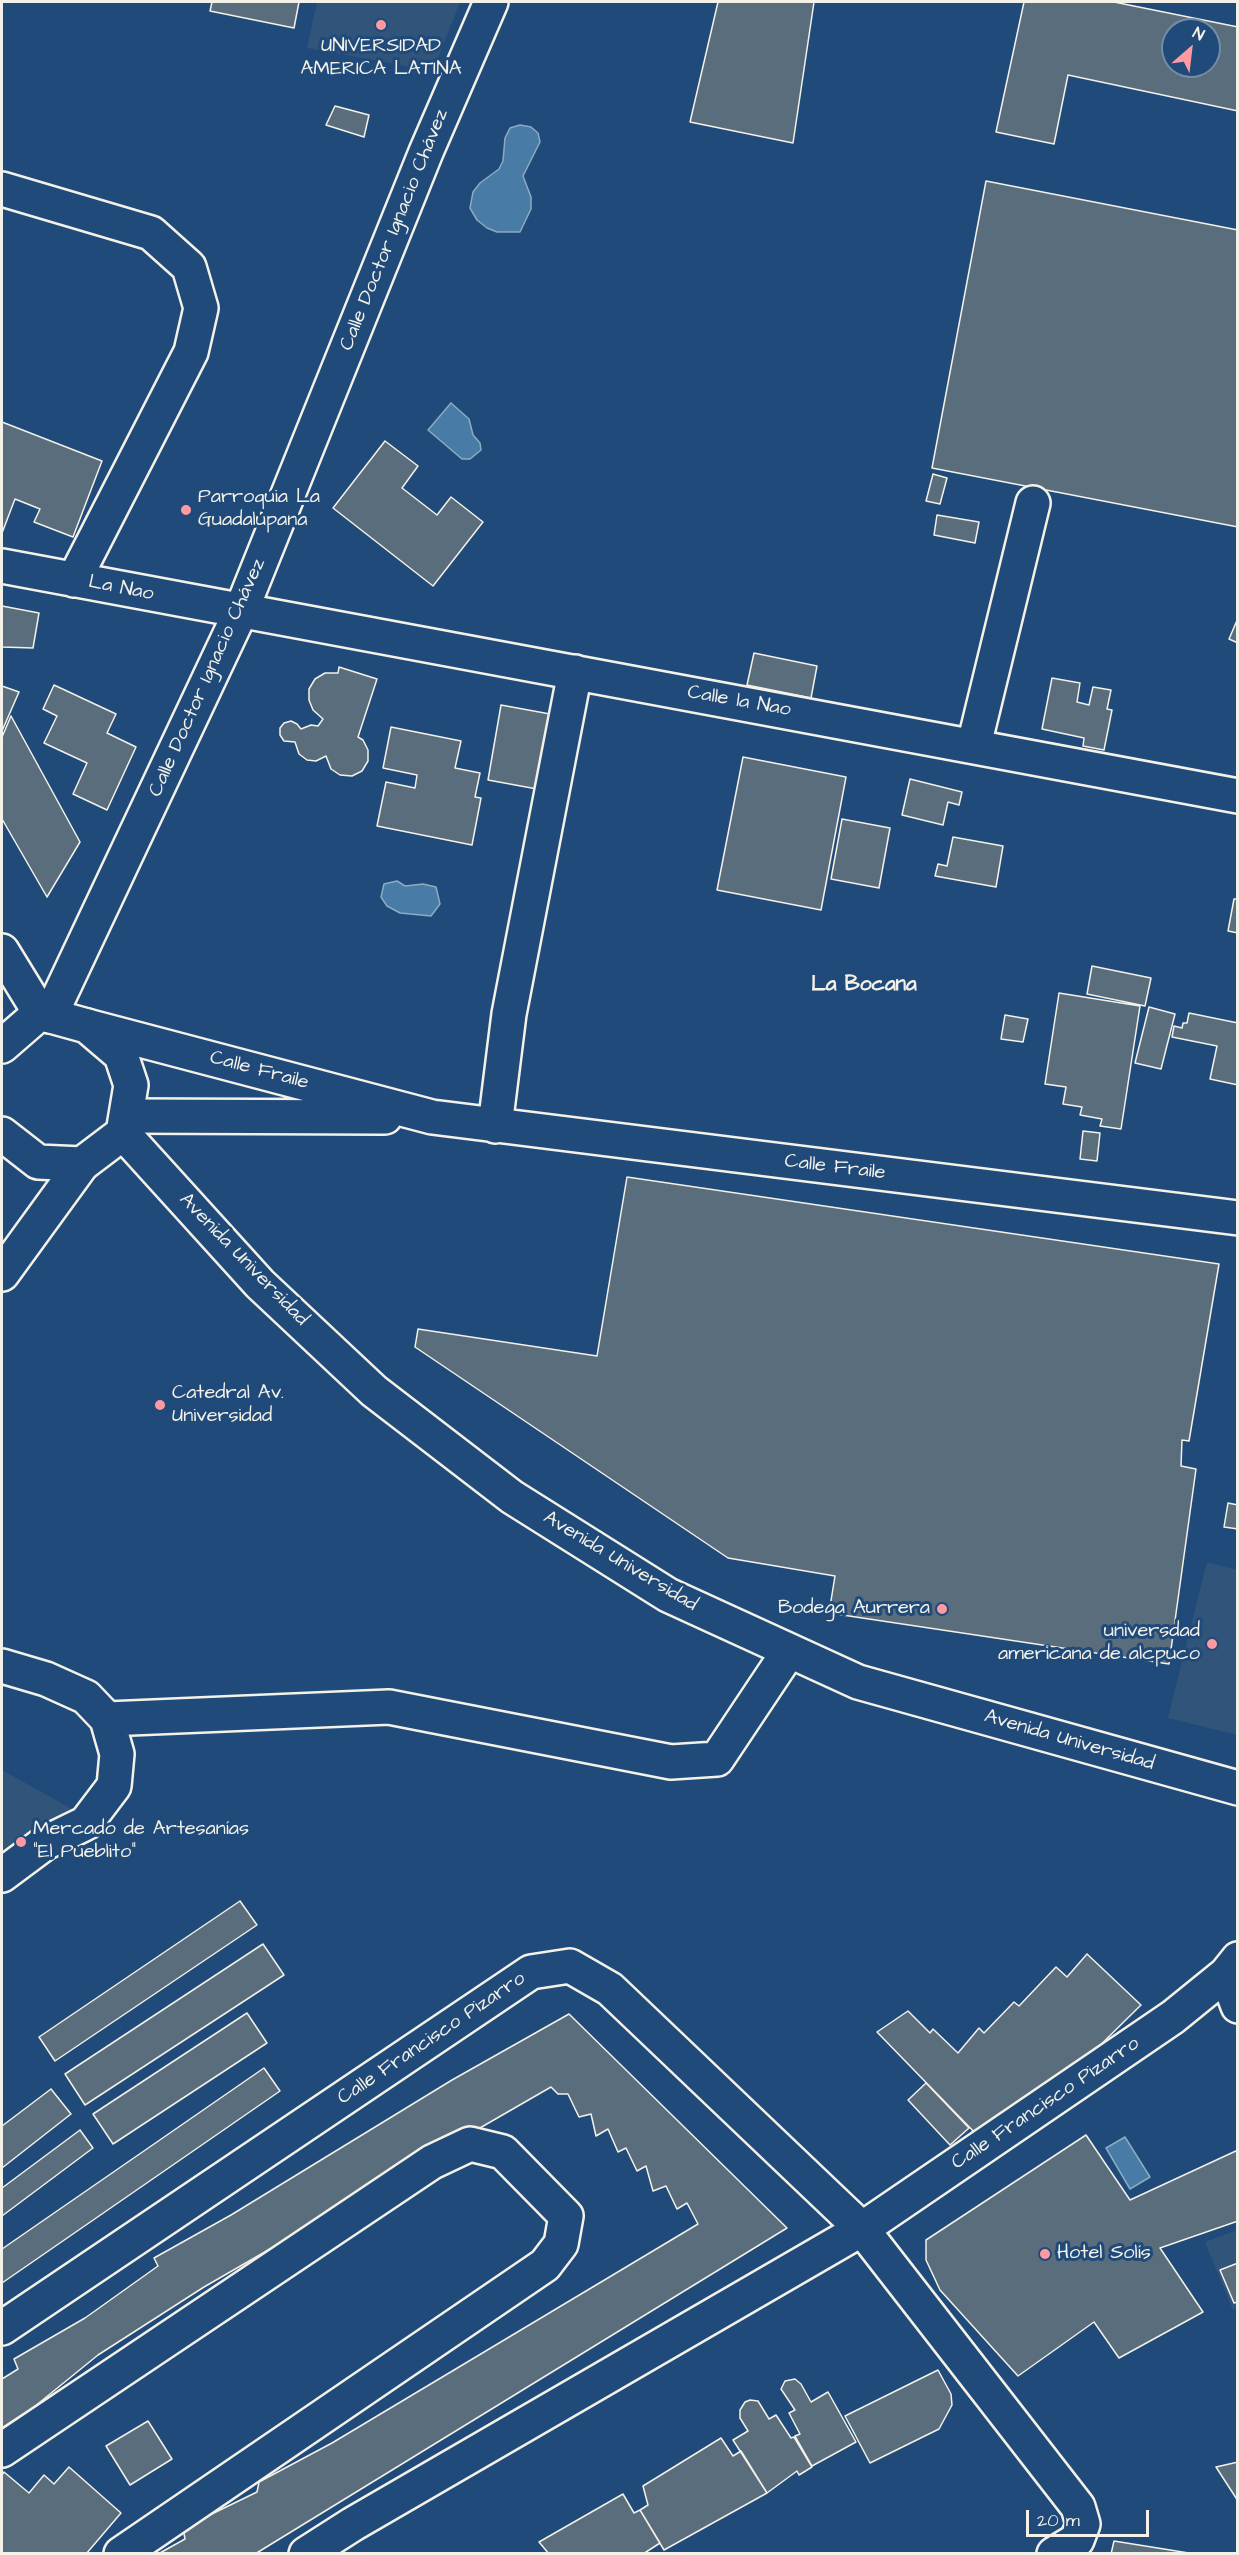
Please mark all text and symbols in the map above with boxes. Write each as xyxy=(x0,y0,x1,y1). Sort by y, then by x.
marker: UNIVERSIDAD AMERICA LATINA xyxy=(374,18,388,32)
north arrow xyxy=(1161,18,1221,78)
text: N xyxy=(1189,22,1208,46)
place label: UNIVERSIDAD AMERICA LATINA xyxy=(301,35,461,82)
street label: Calle Doctor Ignacio Chávez xyxy=(335,106,455,354)
place label: Parroquia La Guadalupana xyxy=(198,486,320,533)
marker: Parroquia La Guadalupana xyxy=(179,503,193,517)
street label: Calle Doctor Ignacio Chávez xyxy=(144,555,272,801)
street label: La Nao xyxy=(86,571,156,607)
street label: Calle la Nao xyxy=(685,681,793,723)
district label: La Bocana xyxy=(811,973,917,999)
street label: Calle Fraile xyxy=(207,1046,311,1096)
street label: Calle Fraile xyxy=(783,1150,887,1186)
street label: Avenida Universidad xyxy=(173,1188,313,1332)
place label: Catedral Av. Universidad xyxy=(172,1382,284,1429)
marker: Catedral Av. Universidad xyxy=(153,1398,167,1412)
street label: Avenida Universidad xyxy=(539,1506,701,1618)
place label: Bodega Aurrera xyxy=(778,1597,930,1621)
marker: Bodega Aurrera xyxy=(935,1602,949,1616)
place label: universdad americana de alcpuco xyxy=(998,1620,1200,1667)
marker: universdad americana de alcpuco xyxy=(1205,1637,1219,1651)
street label: Avenida Universidad xyxy=(981,1705,1157,1777)
place label: Mercado de Artesanías "El Pueblito" xyxy=(33,1818,249,1865)
marker: Mercado de Artesanías "El Pueblito" xyxy=(14,1835,28,1849)
street label: Calle Francisco Pizarro xyxy=(334,1967,530,2111)
street label: Calle Francisco Pizarro xyxy=(948,2032,1144,2176)
place label: Hotel Solís xyxy=(1057,2242,1151,2266)
marker: Hotel Solís xyxy=(1038,2247,1052,2261)
scale bar xyxy=(1029,2498,1152,2536)
text: 20 m xyxy=(1037,2508,1080,2533)

